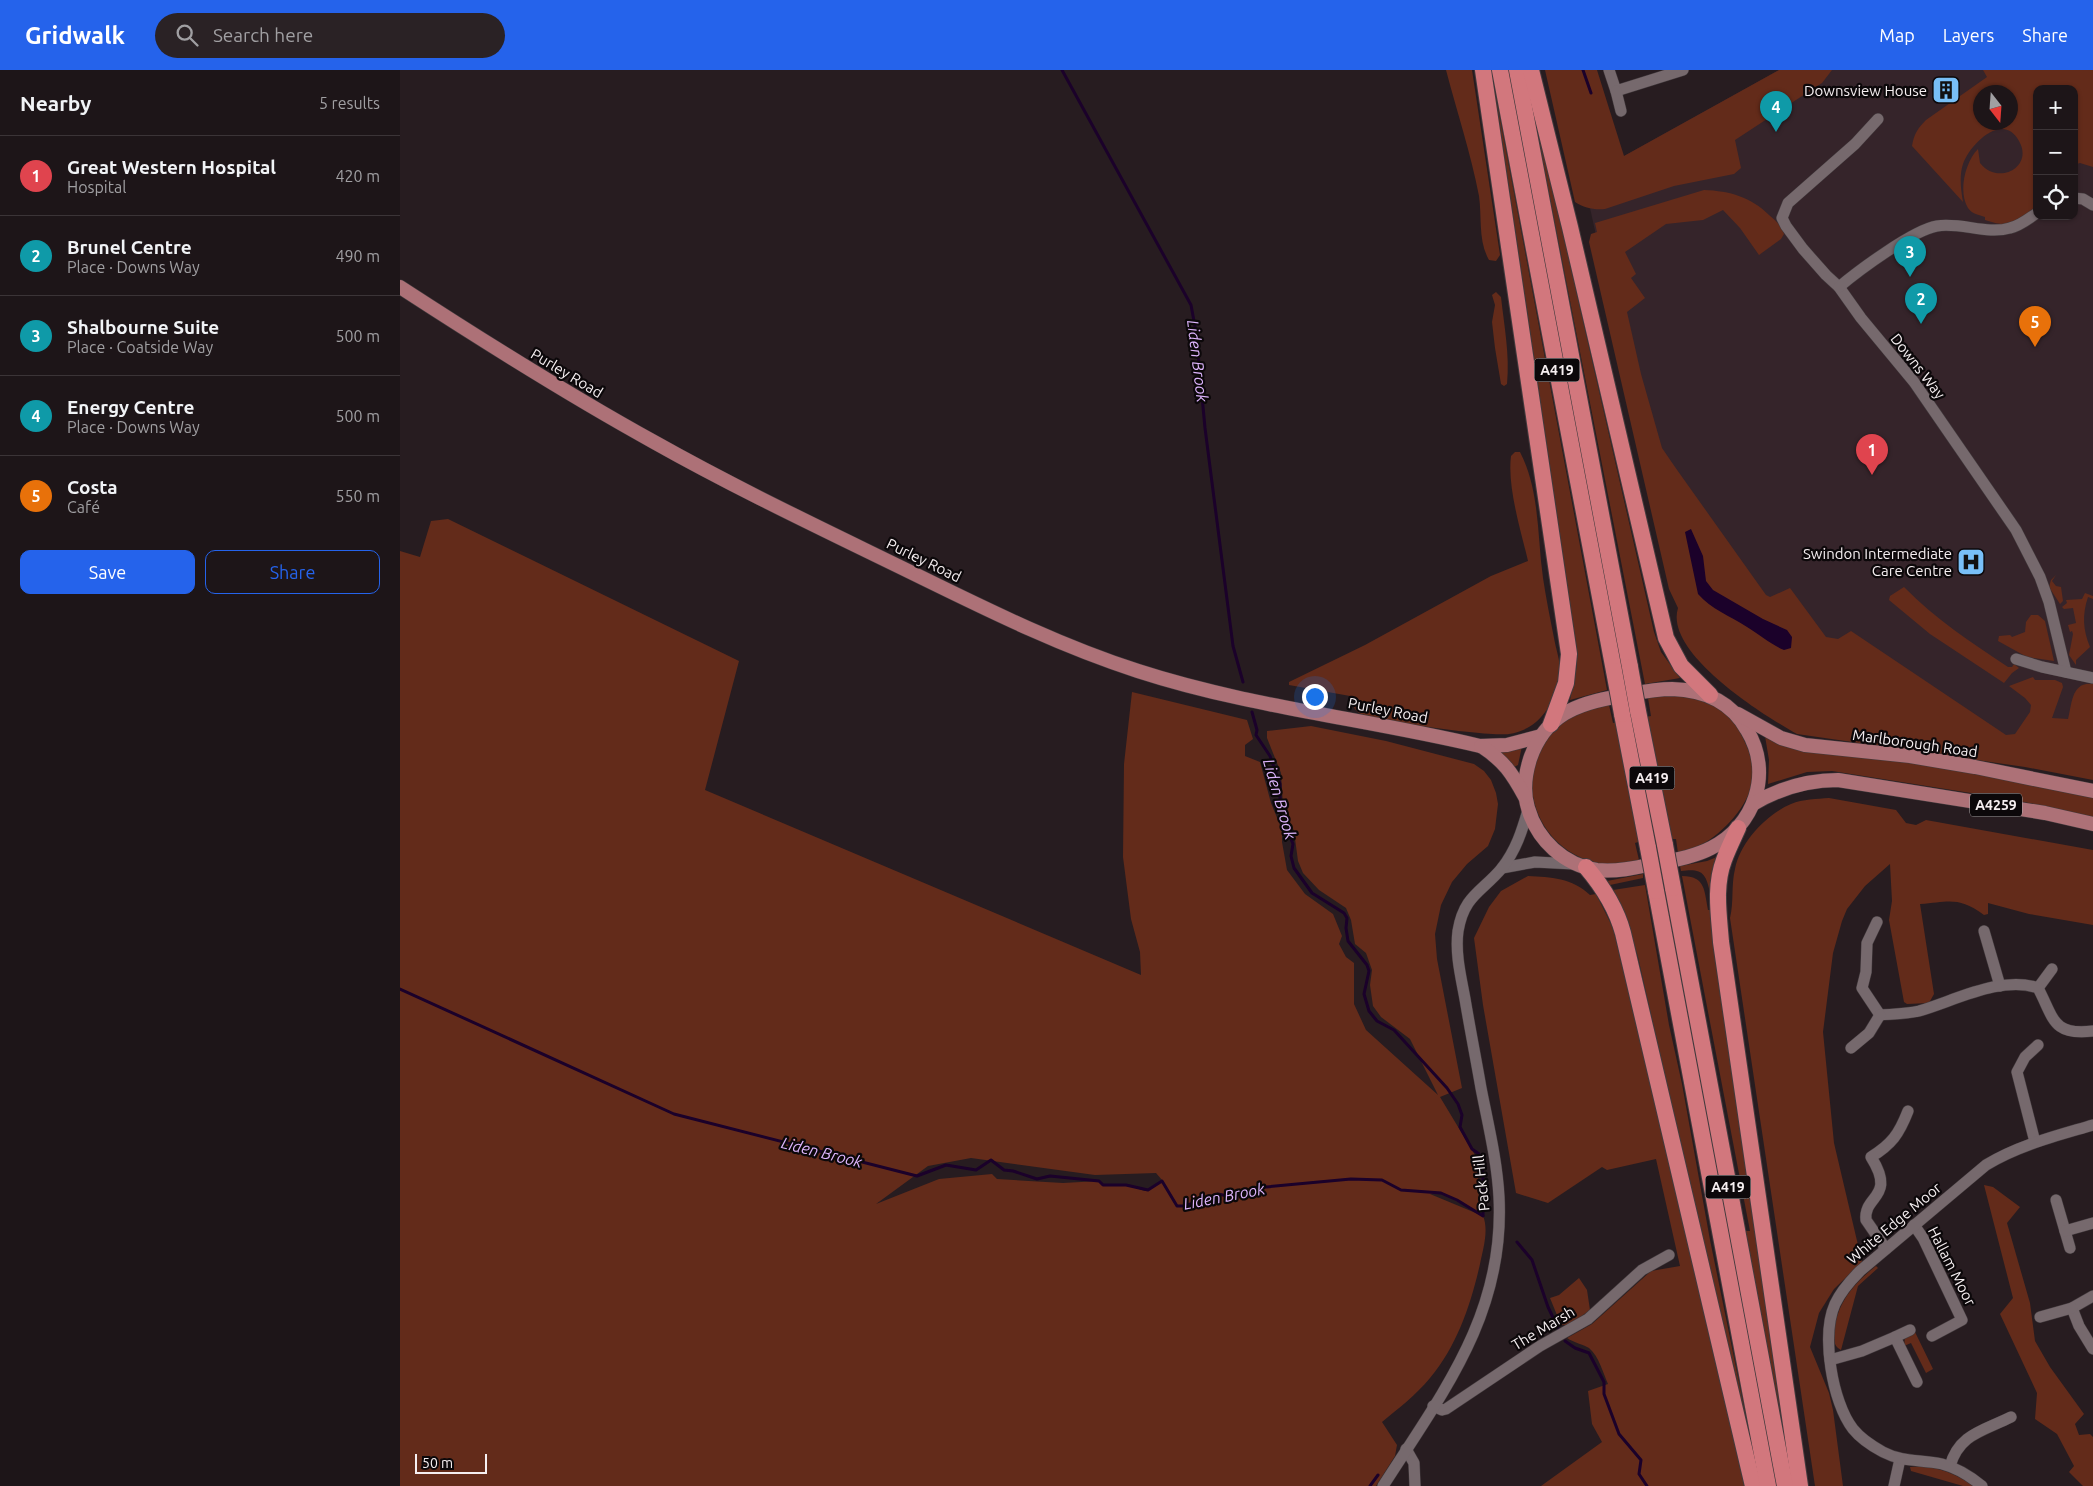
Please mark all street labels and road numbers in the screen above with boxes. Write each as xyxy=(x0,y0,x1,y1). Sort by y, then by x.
street label: Downs Way xyxy=(1887,330,1949,402)
street label: Purley Road xyxy=(528,345,606,401)
road number: A419 xyxy=(1534,358,1580,382)
street label: Purley Road xyxy=(884,535,964,585)
street label: Purley Road xyxy=(1347,694,1429,726)
street label: Marlborough Road xyxy=(1851,726,1979,760)
road number: A419 xyxy=(1630,766,1674,790)
road number: A4259 xyxy=(1970,794,2022,816)
street label: Pack Hill xyxy=(1470,1154,1492,1212)
road number: A419 xyxy=(1706,1176,1750,1198)
street label: White Edge Moor xyxy=(1844,1179,1945,1267)
street label: Hallam Moor xyxy=(1925,1224,1979,1309)
street label: The Marsh xyxy=(1509,1303,1577,1353)

